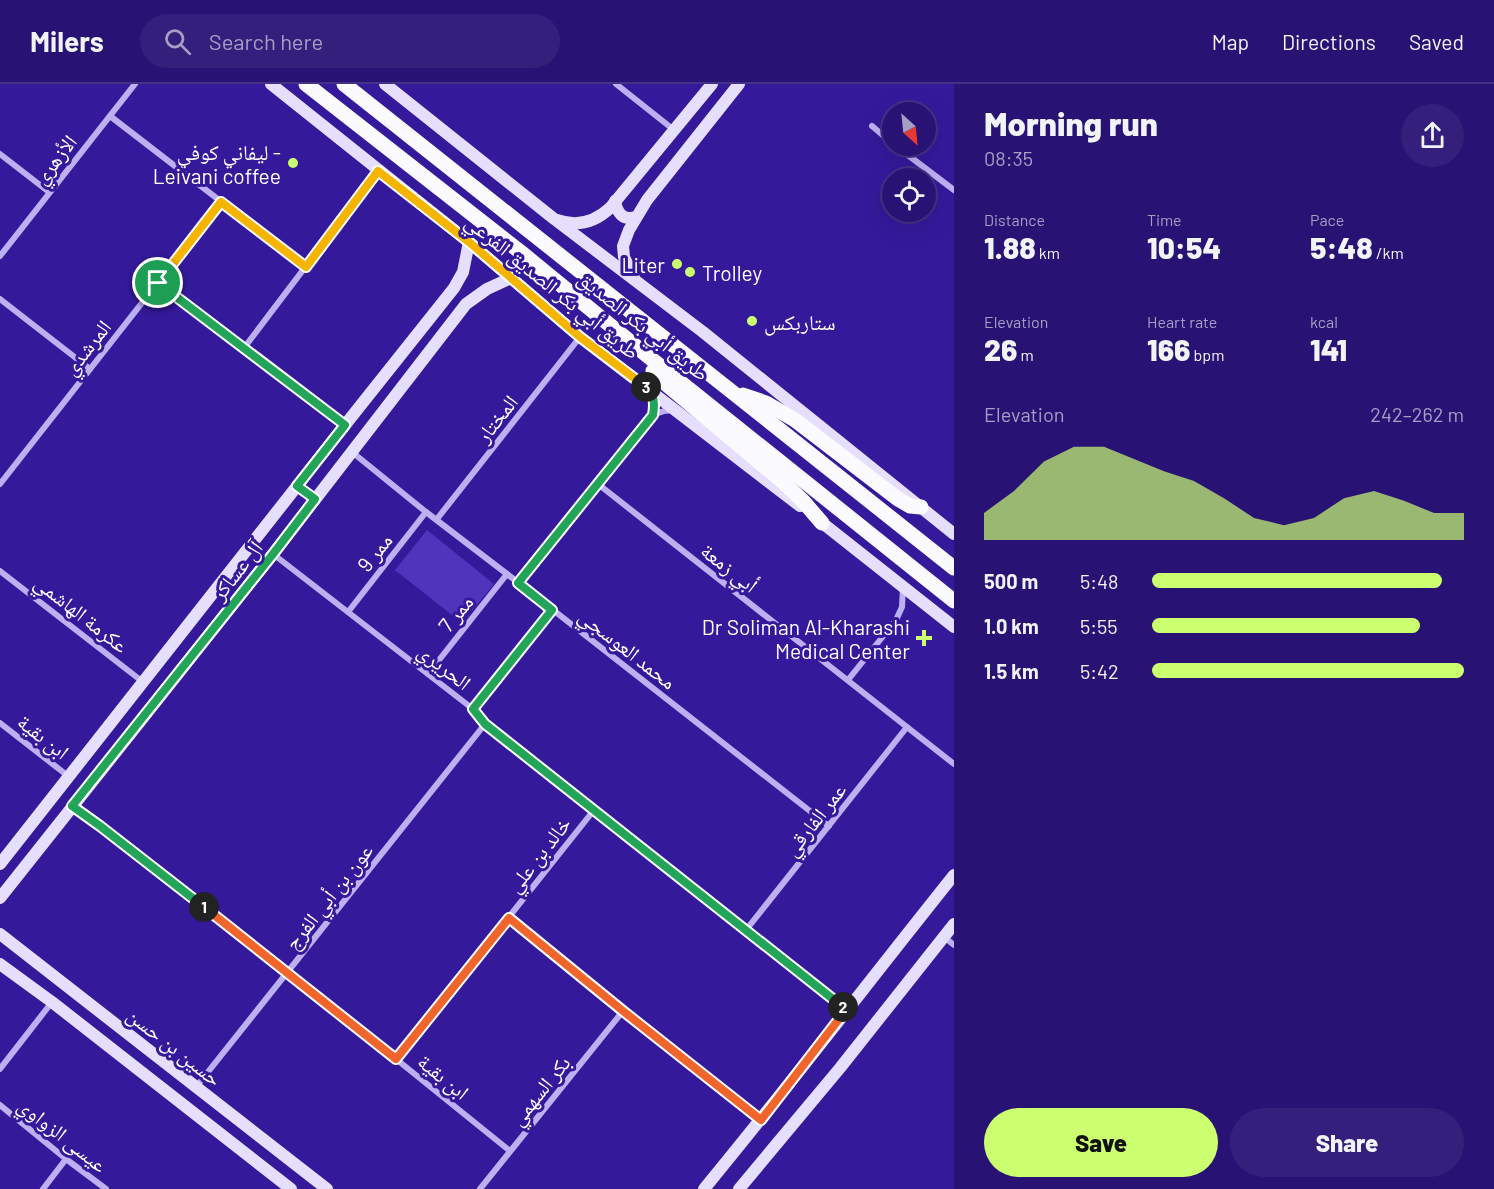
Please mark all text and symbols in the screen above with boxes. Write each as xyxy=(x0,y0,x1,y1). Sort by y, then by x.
search box xyxy=(140,14,560,68)
text: Milers xyxy=(30,24,104,58)
icon: search xyxy=(161,25,194,58)
text: Search here xyxy=(209,28,323,54)
text: Map xyxy=(1212,29,1249,54)
text: Directions xyxy=(1282,29,1376,54)
text: Saved xyxy=(1409,29,1464,54)
north arrow xyxy=(882,102,936,156)
map controls xyxy=(882,102,936,222)
text: Morning run xyxy=(984,103,1158,143)
button: share xyxy=(1401,104,1464,167)
street label: الأزهري xyxy=(27,129,85,192)
place label: ليفاني كوفي - Leivani coffee xyxy=(153,139,281,188)
text: 08:35 xyxy=(984,146,1033,170)
marker: ليفاني كوفي - Leivani coffee xyxy=(286,156,300,170)
button: locate xyxy=(882,168,936,222)
street label: طريق أبي بكر الصديق الفرعي xyxy=(461,208,645,364)
text: Distance xyxy=(984,210,1045,229)
text: Time xyxy=(1147,210,1182,229)
text: Pace xyxy=(1310,210,1344,229)
text: 1.88 xyxy=(984,229,1036,265)
text: 10:54 xyxy=(1147,229,1221,265)
text: 5:48 xyxy=(1310,229,1373,265)
text: km xyxy=(1036,243,1060,262)
text: /km xyxy=(1373,243,1404,262)
place label: Liter xyxy=(622,252,665,277)
pin xyxy=(132,257,183,308)
marker: Liter xyxy=(670,257,684,271)
place label: Trolley xyxy=(702,260,762,285)
street label: طريق أبي بكر الصديق xyxy=(573,264,715,386)
marker: Trolley xyxy=(683,265,697,279)
icon: arrive xyxy=(141,266,174,299)
place label: ستاربكس xyxy=(764,309,836,336)
text: Elevation xyxy=(984,312,1048,331)
text: Heart rate xyxy=(1147,312,1217,331)
text: kcal xyxy=(1310,312,1338,331)
street label: المرشدي xyxy=(57,314,120,383)
marker: ستاربكس xyxy=(745,314,759,328)
text: 26 xyxy=(984,331,1017,367)
text: 166 xyxy=(1147,331,1190,367)
text: 141 xyxy=(1310,331,1347,367)
text: m xyxy=(1017,345,1034,364)
text: bpm xyxy=(1190,345,1224,364)
pin: 3 xyxy=(631,372,661,402)
text: 3 xyxy=(642,377,650,396)
street label: المختار xyxy=(469,389,522,447)
text: Elevation xyxy=(984,402,1065,426)
text: 242–262 m xyxy=(1370,402,1464,426)
street label: ممر 9 xyxy=(351,528,397,576)
street label: آل عساكر xyxy=(204,535,268,606)
street label: أبي زمعة xyxy=(693,537,763,601)
street label: عكرمة الهاشمي xyxy=(27,569,134,662)
text: 500 m xyxy=(984,569,1038,593)
text: 5:48 xyxy=(1080,569,1119,593)
street label: ممر 7 xyxy=(432,589,478,637)
street label: محمد العوسجي xyxy=(571,602,682,698)
place label: Dr Soliman Al-Kharashi Medical Center xyxy=(702,614,910,663)
text: 1.0 km xyxy=(984,614,1039,638)
text: 5:55 xyxy=(1080,614,1118,638)
marker: Dr Soliman Al-Kharashi Medical Center xyxy=(915,629,933,647)
street label: الحريري xyxy=(410,637,477,699)
text: 1.5 km xyxy=(984,659,1039,683)
text: 5:42 xyxy=(1080,659,1119,683)
street label: ابن بقية xyxy=(12,708,75,765)
street label: عمر الفارقي xyxy=(778,777,855,864)
street label: خالد بن علي xyxy=(501,811,580,900)
street label: عون بن أبي الفرج xyxy=(279,838,382,957)
pin: 1 xyxy=(189,892,219,922)
text: 1 xyxy=(201,897,207,916)
pin: 2 xyxy=(828,992,858,1022)
text: 2 xyxy=(839,997,847,1016)
street label: حسين بن حسن xyxy=(121,1001,227,1092)
street label: ابن بقية xyxy=(412,1048,474,1106)
street label: بكر السهمي xyxy=(503,1050,579,1133)
street label: عيسى الزواوي xyxy=(10,1091,113,1181)
button: Save xyxy=(984,1108,1218,1177)
button: Share xyxy=(1230,1108,1464,1177)

